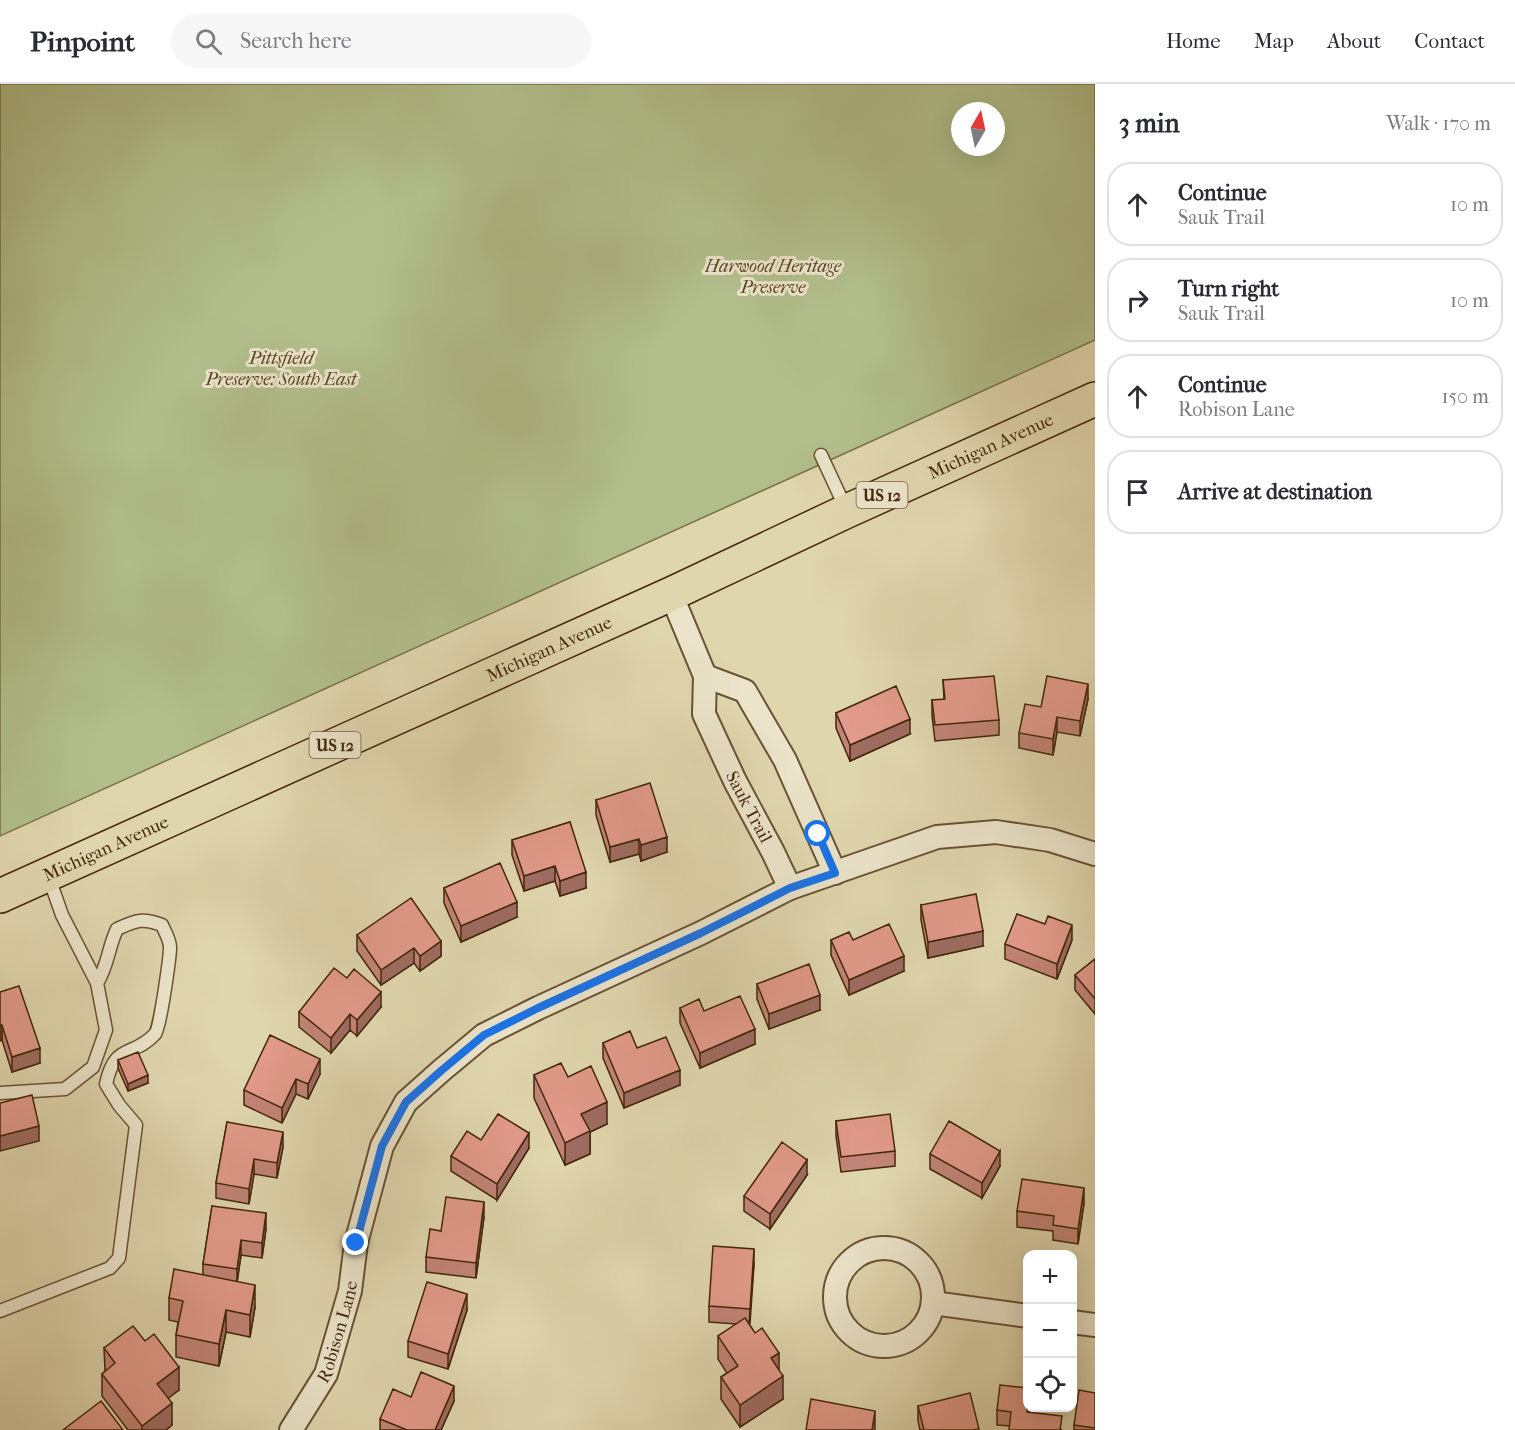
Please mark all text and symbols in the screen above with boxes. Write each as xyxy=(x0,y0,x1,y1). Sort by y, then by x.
search box xyxy=(171,14,591,68)
text: Pinpoint xyxy=(30,25,135,58)
icon: search xyxy=(192,25,225,58)
text: Search here xyxy=(240,28,352,54)
text: Home xyxy=(1166,29,1221,53)
text: Map xyxy=(1254,29,1294,53)
text: About xyxy=(1327,29,1381,53)
text: Contact xyxy=(1414,29,1485,53)
north arrow xyxy=(951,102,1005,156)
text: 3 min xyxy=(1119,108,1180,139)
text: Walk · 170 m xyxy=(1386,112,1491,135)
text: Continue xyxy=(1178,180,1267,206)
icon: ahead xyxy=(1121,188,1154,221)
text: 10 m xyxy=(1450,193,1489,216)
text: Sauk Trail xyxy=(1178,206,1265,229)
park label: Harwood Heritage Preserve xyxy=(704,256,842,298)
text: Turn right xyxy=(1178,276,1279,302)
icon: right xyxy=(1121,284,1154,317)
text: 10 m xyxy=(1450,289,1489,312)
text: Sauk Trail xyxy=(1178,302,1265,325)
park label: Pittsfield Preserve: South East xyxy=(205,348,358,390)
text: Continue xyxy=(1178,372,1267,398)
icon: ahead xyxy=(1121,380,1154,413)
text: 150 m xyxy=(1441,385,1489,408)
text: Robison Lane xyxy=(1178,398,1295,421)
street label: Michigan Avenue xyxy=(925,409,1057,484)
icon: arrive xyxy=(1121,476,1154,509)
text: Arrive at destination xyxy=(1178,479,1372,505)
road number: US 12 xyxy=(856,482,908,508)
street label: Michigan Avenue xyxy=(483,612,615,687)
road number: US 12 xyxy=(310,732,360,758)
street label: Sauk Trail xyxy=(721,768,776,847)
street label: Michigan Avenue xyxy=(40,811,172,886)
route start xyxy=(804,820,830,846)
route end xyxy=(342,1229,368,1255)
map controls xyxy=(1023,1250,1077,1412)
button: + xyxy=(1023,1250,1077,1304)
street label: Robison Lane xyxy=(313,1280,362,1387)
button: − xyxy=(1023,1304,1077,1358)
button: locate xyxy=(1023,1358,1077,1412)

